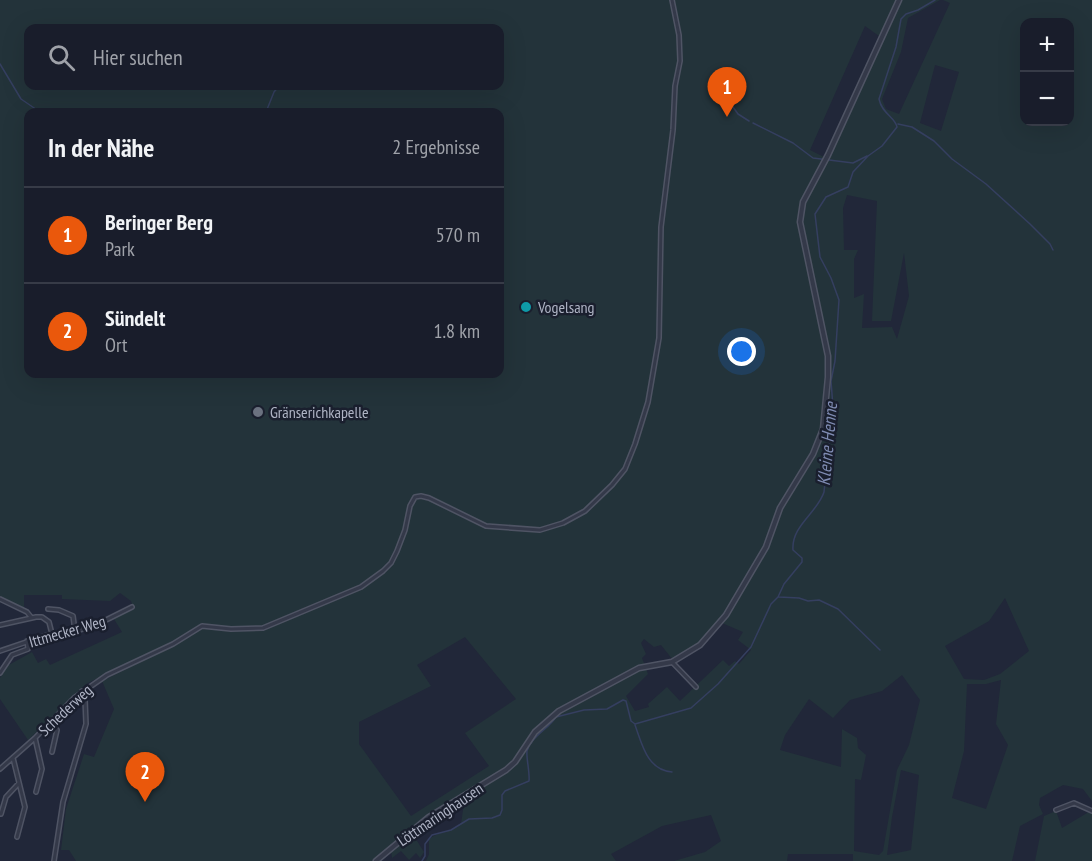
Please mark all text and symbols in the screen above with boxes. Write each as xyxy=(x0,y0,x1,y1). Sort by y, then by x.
map controls xyxy=(1020,18,1074,126)
button: + xyxy=(1020,18,1074,72)
search box xyxy=(24,24,504,90)
icon: search xyxy=(45,41,78,74)
text: Hier suchen xyxy=(93,43,183,71)
pin: 1 xyxy=(708,68,746,117)
button: − xyxy=(1020,72,1074,126)
text: In der Nähe xyxy=(48,131,154,164)
text: 2 Ergebnisse xyxy=(392,134,480,160)
text: Beringer Berg xyxy=(105,208,213,236)
text: 1 xyxy=(63,222,72,248)
text: 570 m xyxy=(436,222,480,248)
text: Park xyxy=(105,236,135,262)
place label: Vogelsang xyxy=(537,297,595,317)
marker: Vogelsang xyxy=(519,300,533,314)
text: Sündelt xyxy=(105,304,165,332)
text: 2 xyxy=(63,318,72,344)
text: 1.8 km xyxy=(433,318,480,344)
text: Ort xyxy=(105,332,127,358)
your location xyxy=(727,337,756,366)
water label: Kleine Henne xyxy=(812,400,842,487)
place label: Gränserichkapelle xyxy=(270,402,369,422)
marker: Gränserichkapelle xyxy=(251,405,265,419)
street label: Ittmecker Weg xyxy=(26,611,108,651)
street label: Schederweg xyxy=(34,680,96,740)
pin: 2 xyxy=(126,752,164,802)
street label: Löttmaringhausen xyxy=(393,778,487,850)

